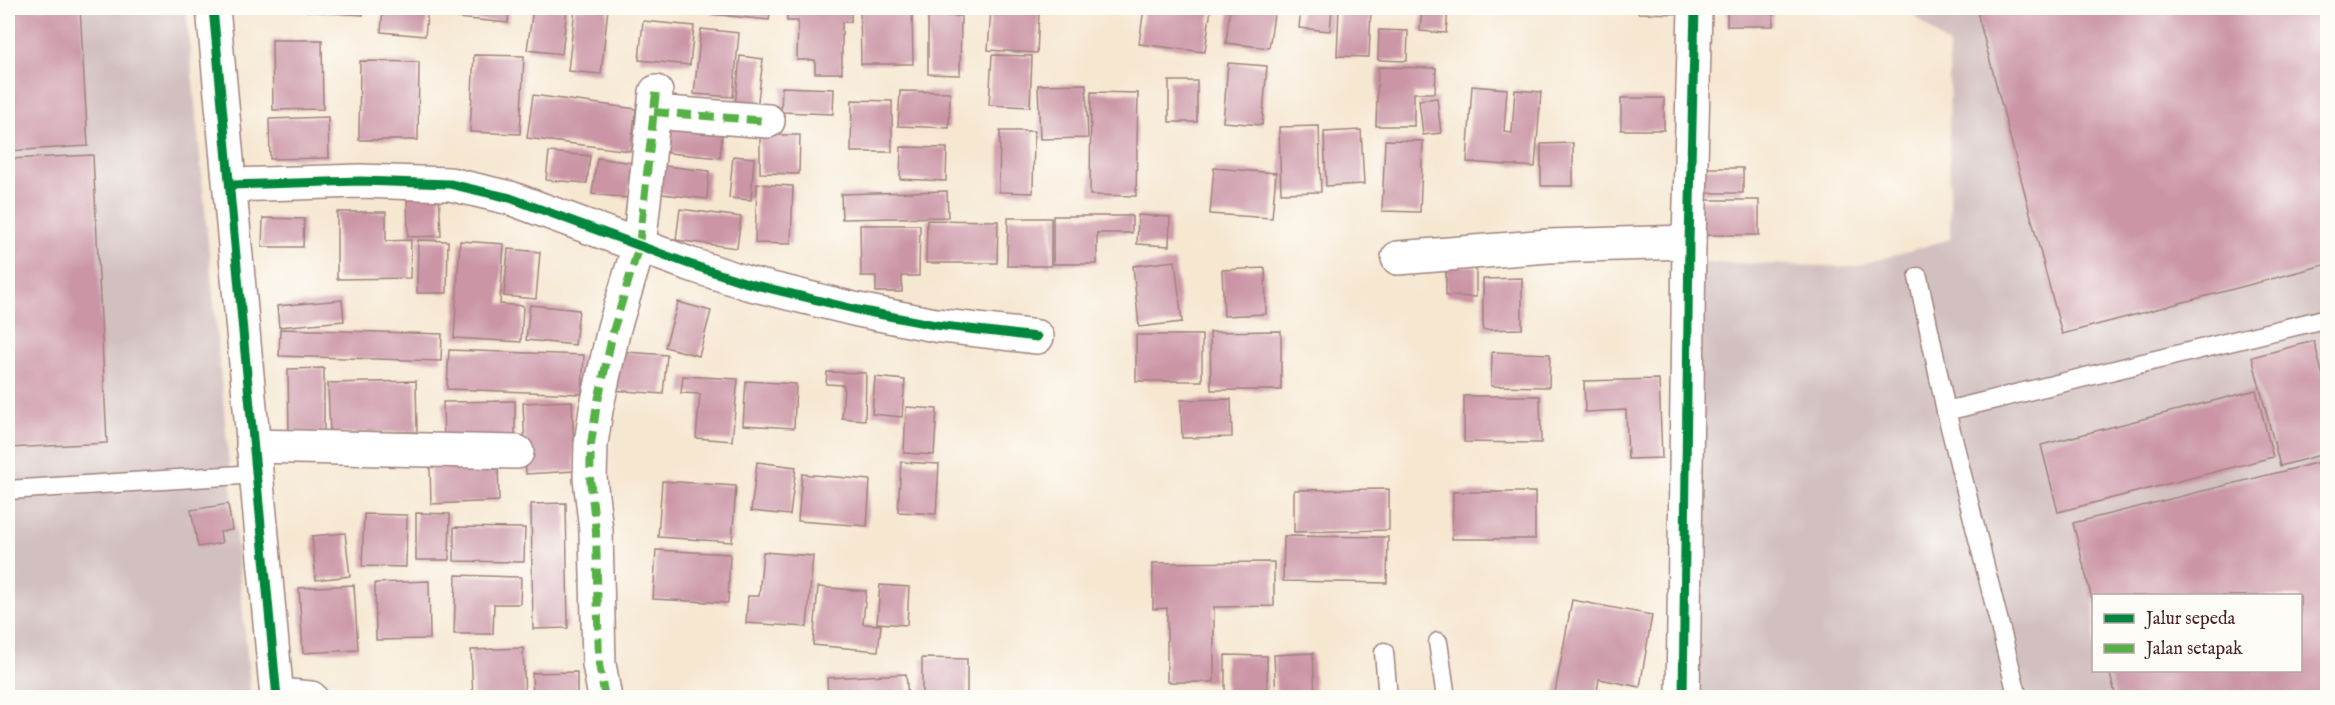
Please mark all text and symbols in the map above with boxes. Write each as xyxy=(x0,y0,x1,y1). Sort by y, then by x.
legend xyxy=(2092,594,2302,672)
text: Jalur sepeda xyxy=(2144,608,2236,631)
text: Jalan setapak xyxy=(2144,638,2243,661)

